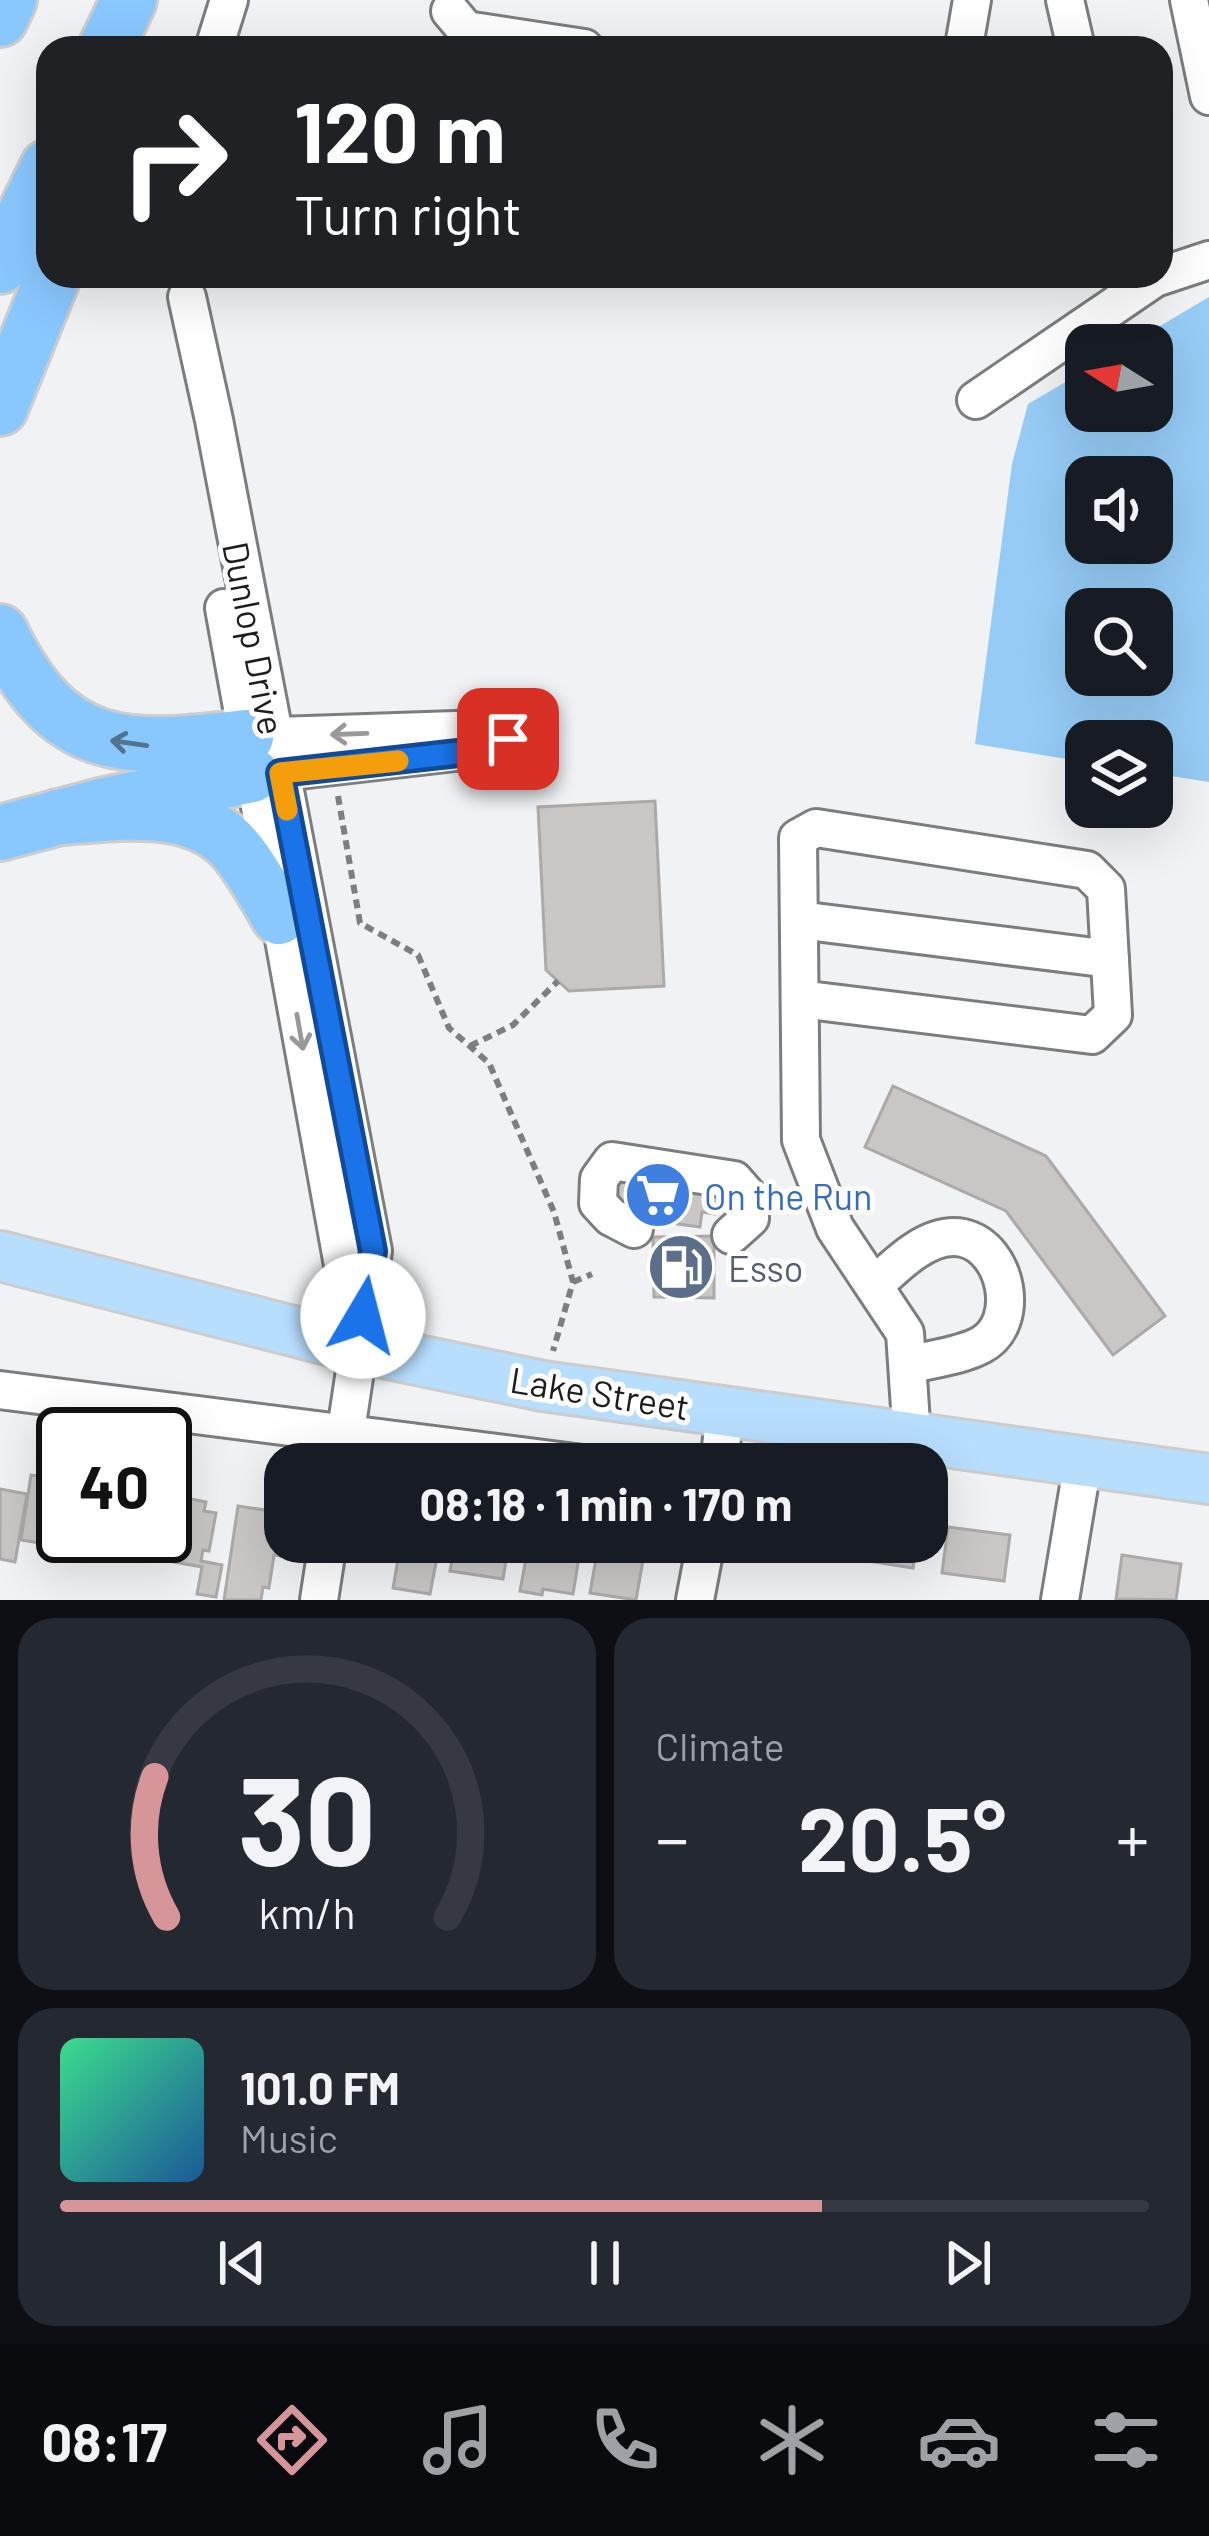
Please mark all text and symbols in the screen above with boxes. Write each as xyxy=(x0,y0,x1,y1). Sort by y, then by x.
text: 120 m xyxy=(294,79,506,180)
icon: right xyxy=(96,84,252,240)
text: Turn right xyxy=(294,181,522,246)
north arrow xyxy=(1065,324,1173,432)
map controls xyxy=(1065,324,1173,828)
button: sound xyxy=(1065,456,1173,564)
street label: Dunlop Drive xyxy=(215,538,295,738)
button: search xyxy=(1065,588,1173,696)
pin xyxy=(457,688,559,790)
icon: arrive xyxy=(475,706,541,772)
button: layers xyxy=(1065,720,1173,828)
one-way arrow xyxy=(330,723,369,746)
one-way arrow xyxy=(111,731,150,754)
one-way arrow xyxy=(290,1011,313,1050)
supermarket icon: On the Run xyxy=(623,1160,693,1230)
place label: On the Run xyxy=(704,1174,872,1217)
fuel station icon: Esso xyxy=(646,1232,716,1302)
place label: Esso xyxy=(728,1246,804,1289)
position arrow xyxy=(300,1253,426,1379)
street label: Lake Street xyxy=(507,1357,693,1427)
speed limit sign: 40 xyxy=(36,1407,192,1563)
text: 08:18 · 1 min · 170 m xyxy=(420,1476,792,1530)
text: Climate xyxy=(656,1722,785,1769)
text: 30 xyxy=(237,1741,376,1891)
text: 20.5° xyxy=(798,1782,1006,1890)
text: − xyxy=(656,1797,689,1876)
text: + xyxy=(1116,1797,1149,1876)
text: km/h xyxy=(258,1886,355,1938)
text: 101.0 FM xyxy=(240,2060,400,2114)
text: Music xyxy=(240,2114,338,2161)
icon: previous xyxy=(209,2230,275,2296)
icon: pause xyxy=(572,2230,638,2296)
icon: next xyxy=(935,2230,1001,2296)
icon: directions xyxy=(250,2398,334,2482)
icon: music xyxy=(416,2398,500,2482)
icon: phone xyxy=(583,2398,667,2482)
icon: climate xyxy=(750,2398,834,2482)
icon: car xyxy=(917,2398,1001,2482)
icon: filters xyxy=(1084,2398,1168,2482)
text: 08:17 xyxy=(41,2408,167,2473)

